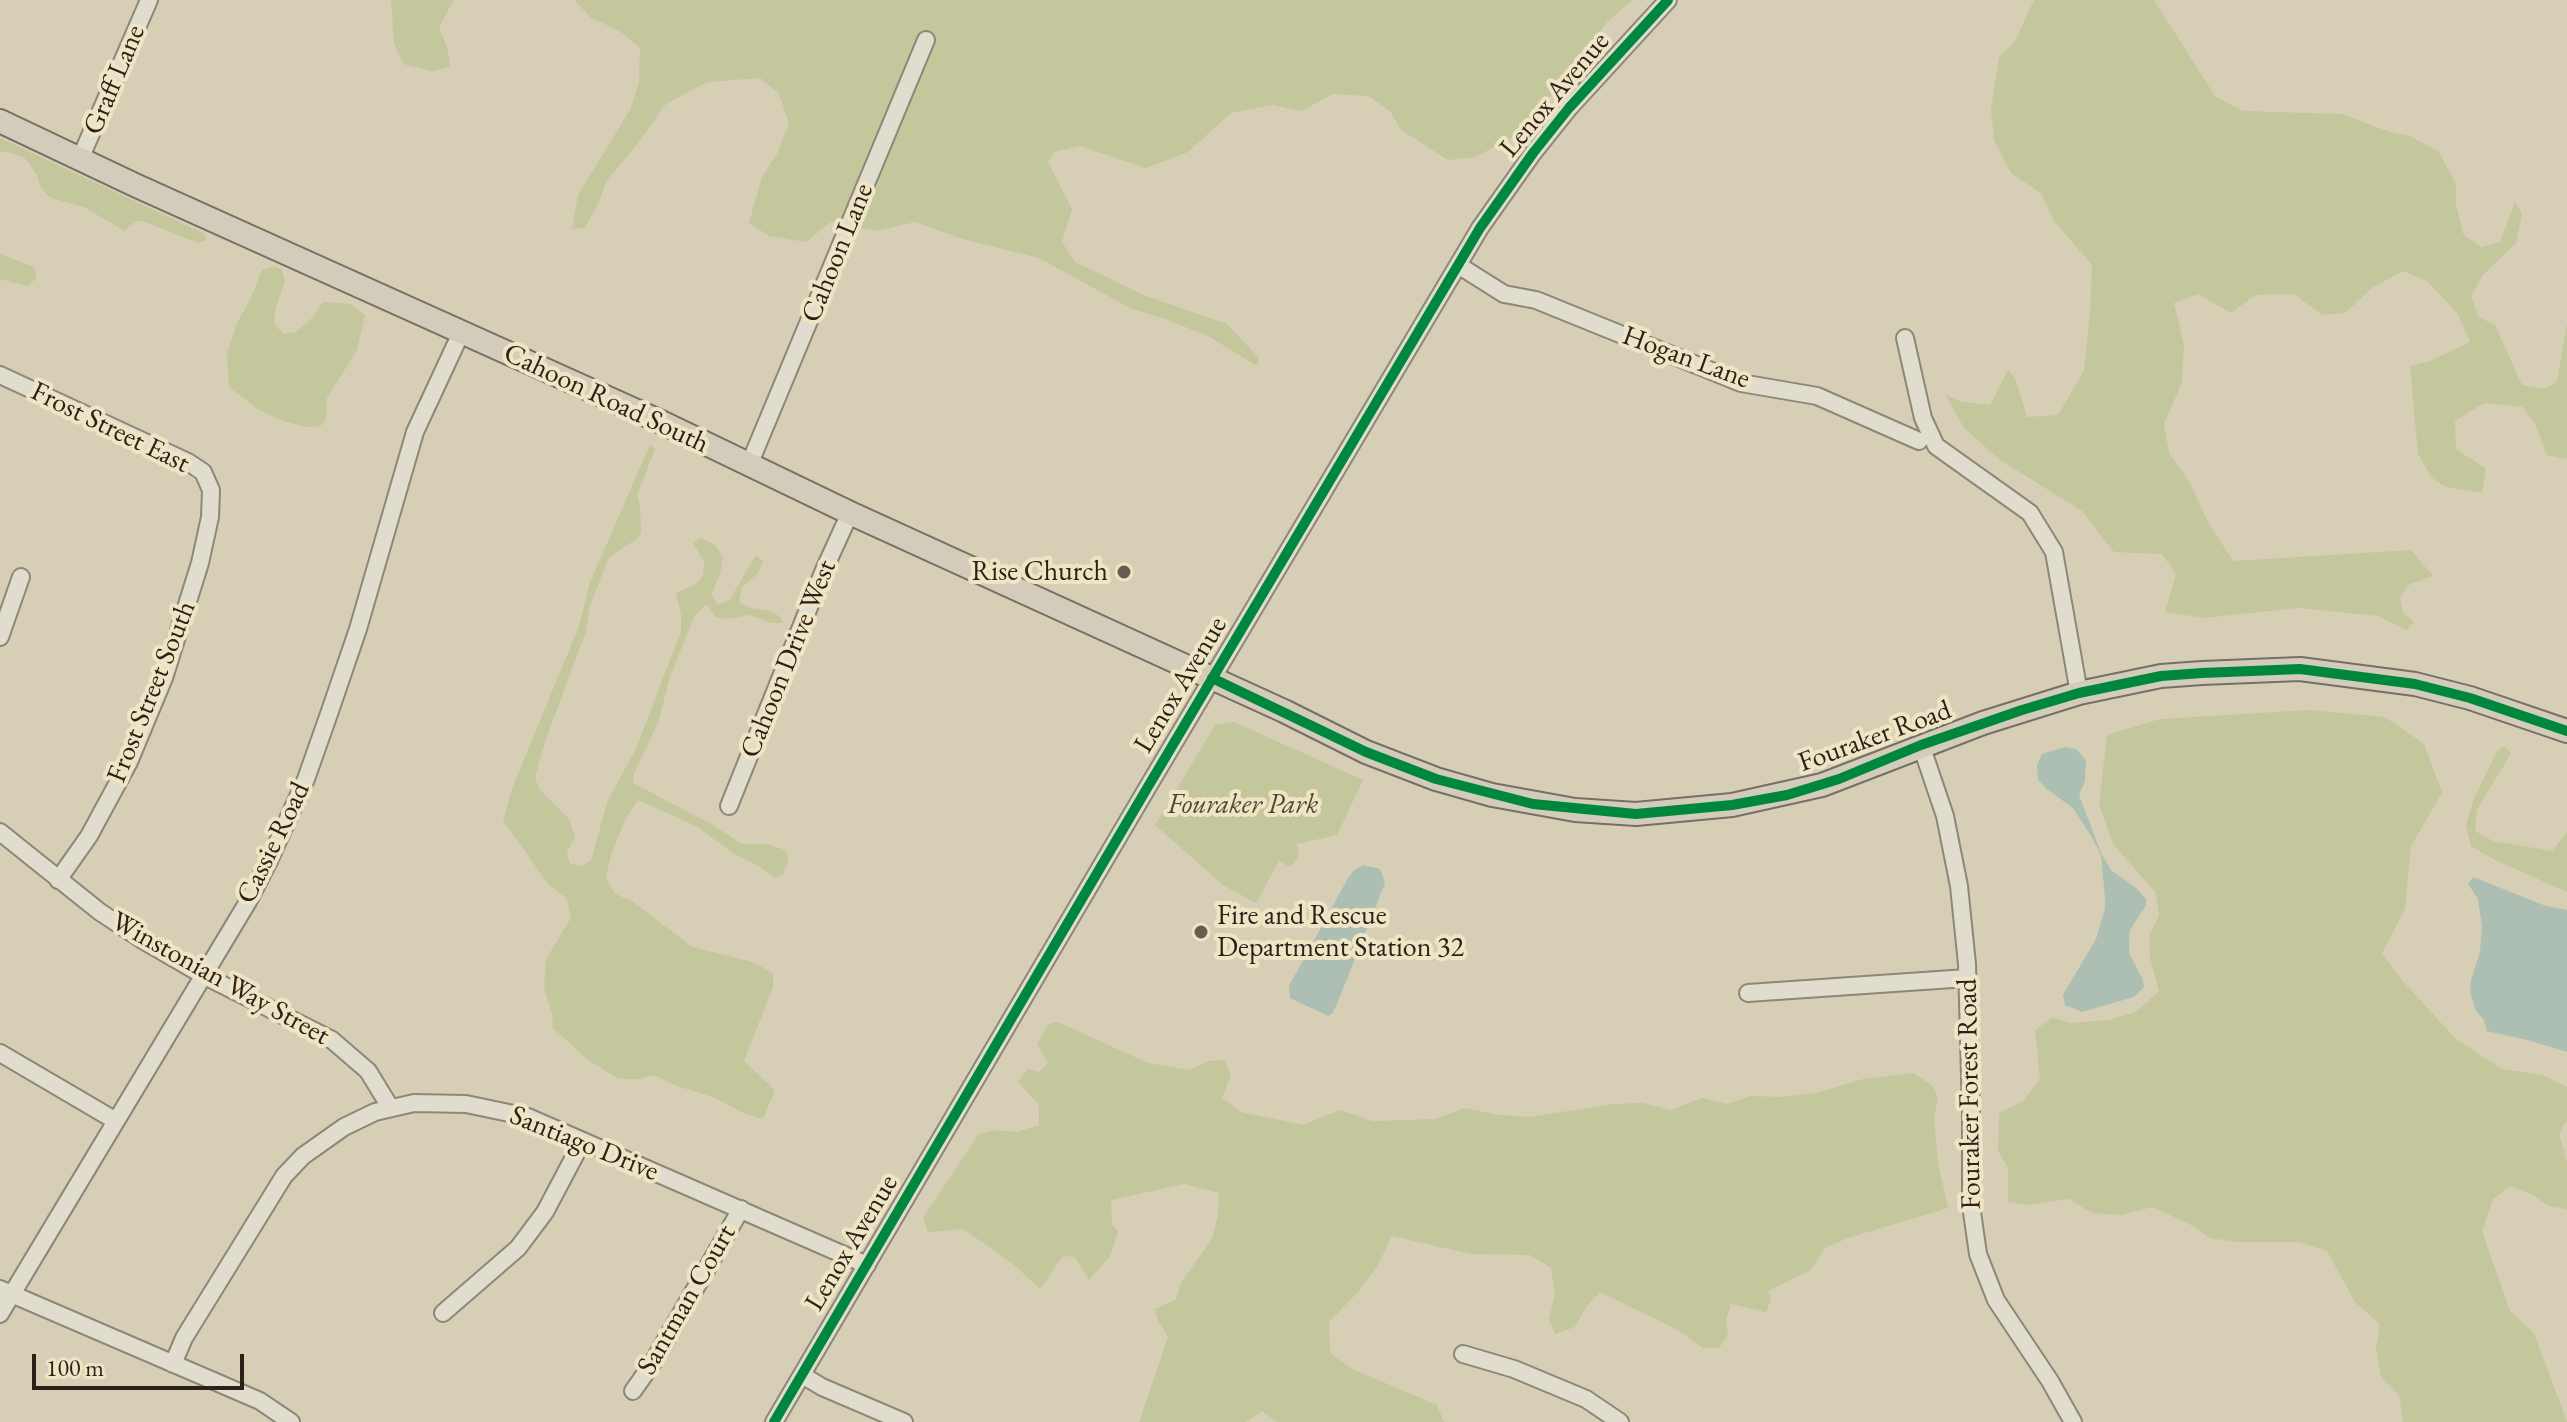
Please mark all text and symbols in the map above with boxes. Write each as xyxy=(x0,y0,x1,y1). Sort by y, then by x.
street label: Graff Lane xyxy=(77,20,153,140)
street label: Lenox Avenue xyxy=(1493,26,1617,164)
street label: Cahoon Lane xyxy=(795,179,881,327)
street label: Hogan Lane xyxy=(1618,319,1754,397)
street label: Cahoon Road South xyxy=(498,337,714,461)
street label: Frost Street East xyxy=(25,375,195,481)
street label: Cahoon Drive West xyxy=(734,555,844,763)
place label: Rise Church xyxy=(971,555,1108,589)
marker: Rise Church xyxy=(1115,563,1133,581)
street label: Frost Street South xyxy=(100,596,204,788)
street label: Lenox Avenue xyxy=(1127,611,1235,759)
street label: Fouraker Road xyxy=(1794,694,1956,780)
street label: Cassie Road xyxy=(230,777,318,909)
park label: Fouraker Park xyxy=(1167,788,1319,822)
place label: Fire and Rescue Department Station 32 xyxy=(1217,899,1464,965)
street label: Winstonian Way Street xyxy=(105,905,335,1053)
marker: Fire and Rescue Department Station 32 xyxy=(1192,923,1210,941)
street label: Fouraker Forest Road xyxy=(1951,978,1989,1210)
street label: Santiago Drive xyxy=(505,1099,663,1189)
street label: Lenox Avenue xyxy=(798,1169,906,1317)
street label: Santman Court xyxy=(631,1219,743,1381)
scale bar xyxy=(36,1338,248,1388)
text: 100 m xyxy=(46,1352,104,1383)

